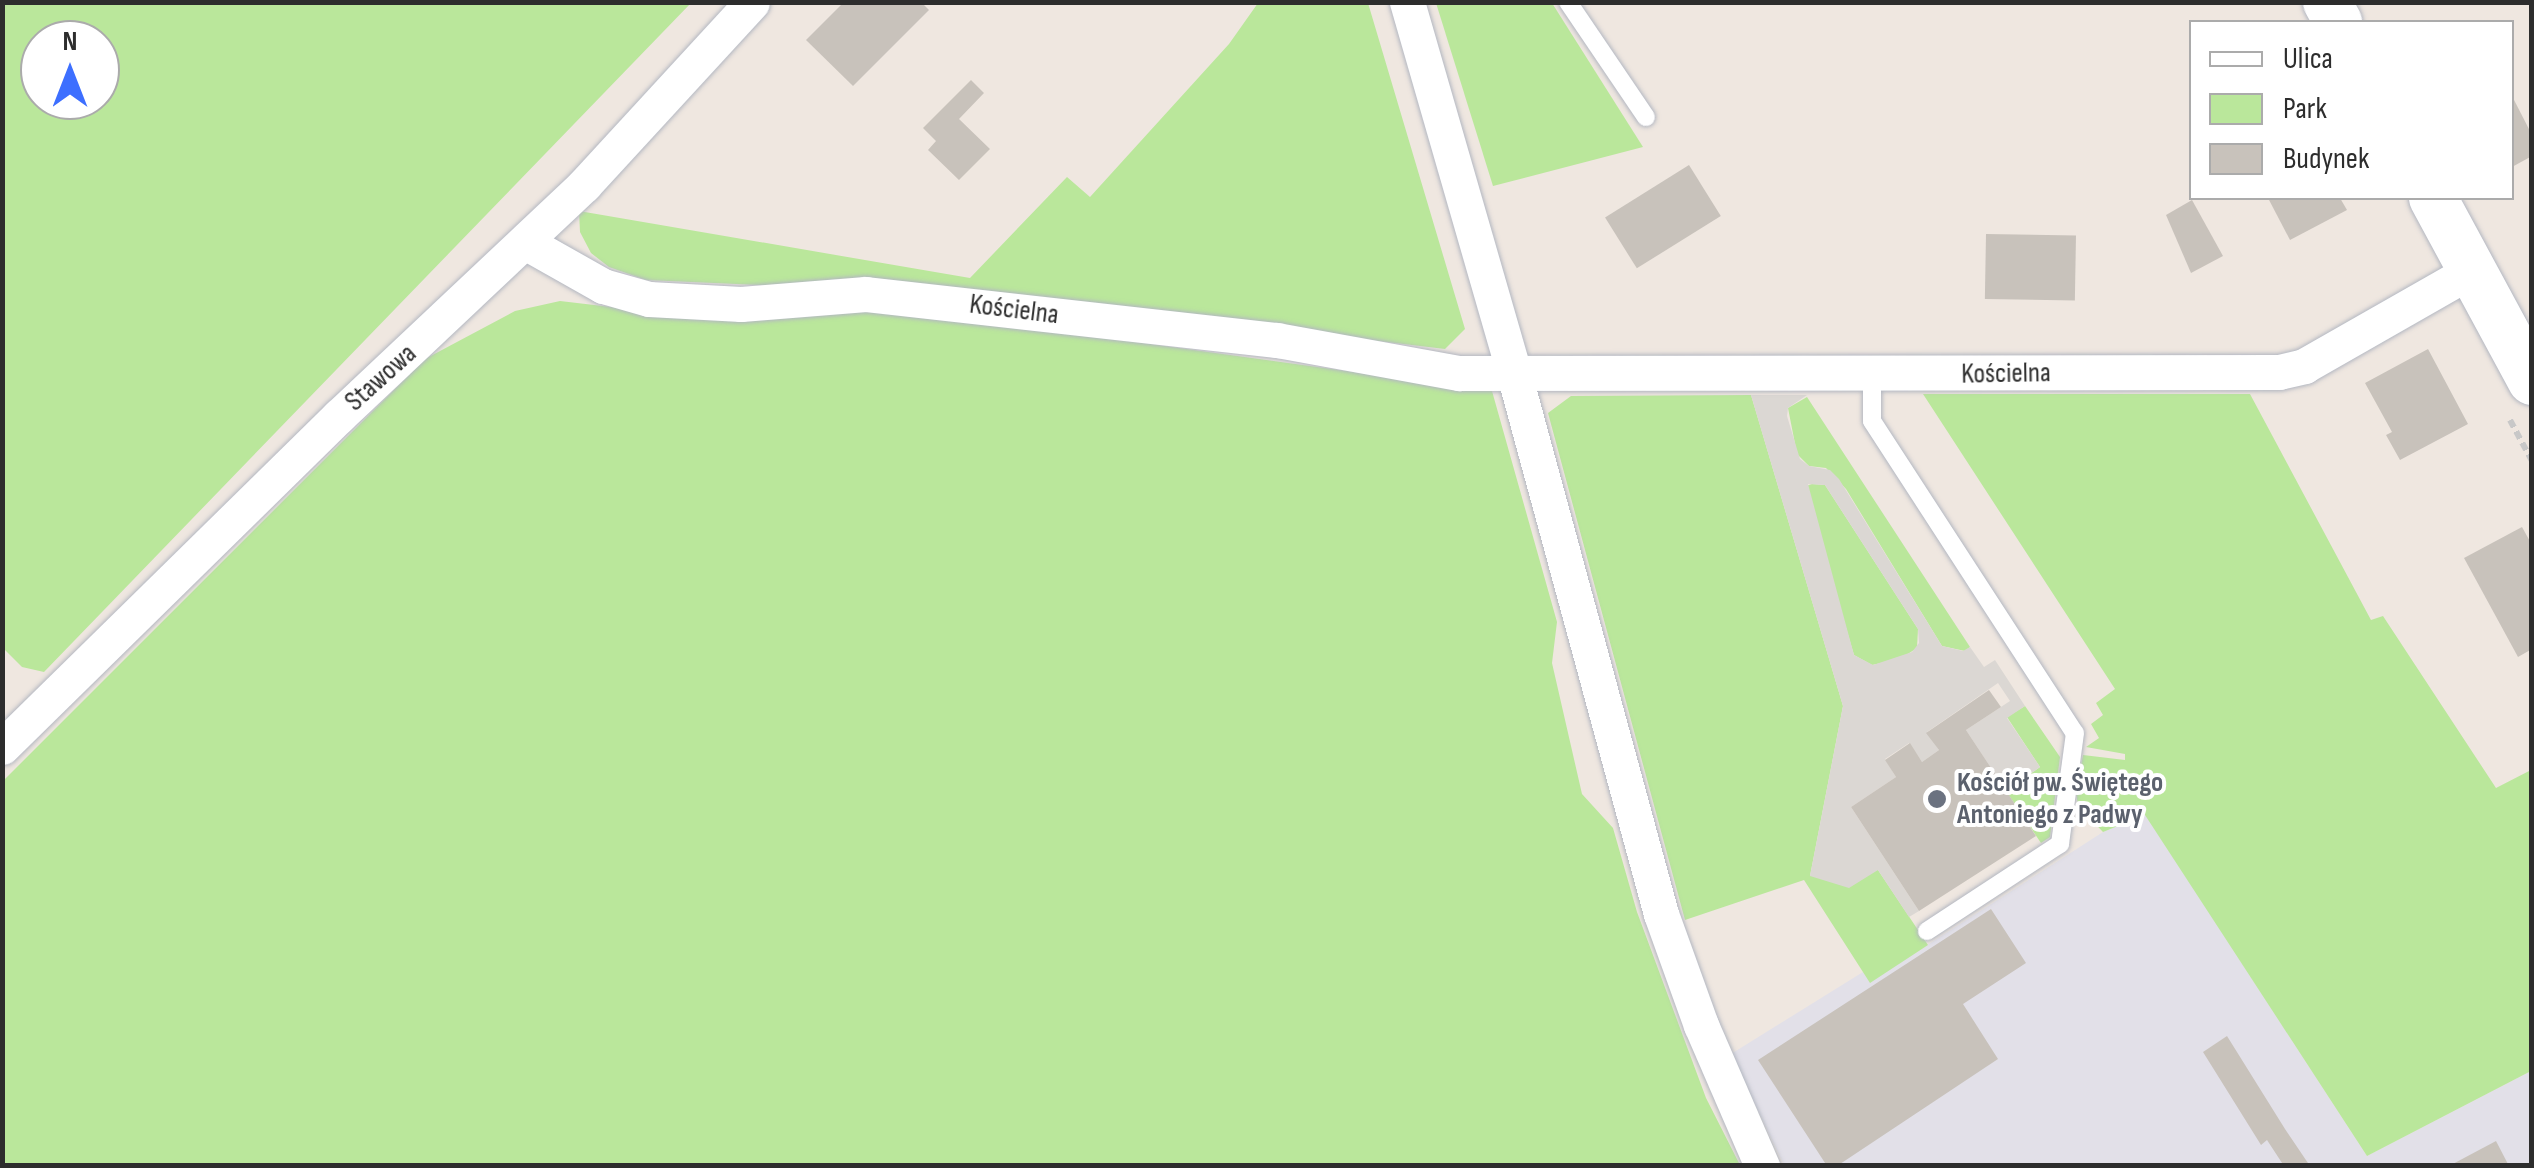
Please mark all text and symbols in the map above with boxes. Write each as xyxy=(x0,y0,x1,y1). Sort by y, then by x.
north arrow xyxy=(20,20,120,120)
legend xyxy=(2189,20,2514,200)
text: N xyxy=(63,25,77,58)
text: Ulica xyxy=(2283,41,2333,77)
text: Park xyxy=(2283,91,2327,127)
text: Budynek xyxy=(2283,141,2369,177)
street label: Kościelna xyxy=(968,288,1060,332)
street label: Stawowa xyxy=(338,337,424,419)
street label: Kościelna xyxy=(1961,356,2051,392)
place label: Kościół pw. Świętego Antoniego z Padwy xyxy=(1957,766,2163,832)
marker: Kościół pw. Świętego Antoniego z Padwy xyxy=(1926,788,1948,810)

